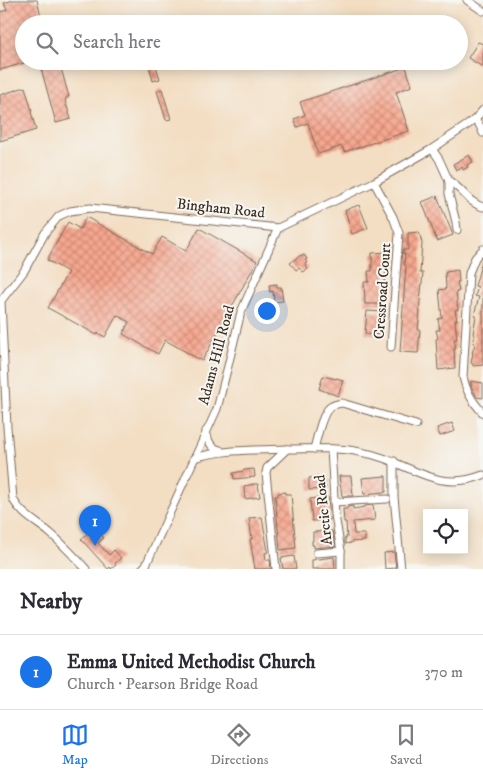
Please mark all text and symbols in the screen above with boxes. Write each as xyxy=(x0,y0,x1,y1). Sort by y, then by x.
search box xyxy=(15,15,468,70)
icon: search xyxy=(33,29,61,57)
text: Search here xyxy=(73,31,161,54)
street label: Bingham Road xyxy=(176,194,266,223)
street label: Cressroad Court xyxy=(370,242,395,340)
your location xyxy=(254,298,280,324)
street label: Adams Hill Road xyxy=(194,303,239,407)
street label: Arctic Road xyxy=(310,473,337,546)
pin: 1 xyxy=(79,505,111,546)
map controls xyxy=(423,509,468,554)
button: locate xyxy=(423,509,468,554)
text: Nearby xyxy=(20,589,82,615)
text: Emma United Methodist Church xyxy=(67,651,316,674)
text: 1 xyxy=(33,662,39,682)
text: 370 m xyxy=(425,662,463,682)
text: Church · Pearson Bridge Road xyxy=(67,674,258,694)
tab: Map xyxy=(61,721,89,769)
tab: Directions xyxy=(210,721,268,769)
tab: Saved xyxy=(390,721,422,769)

